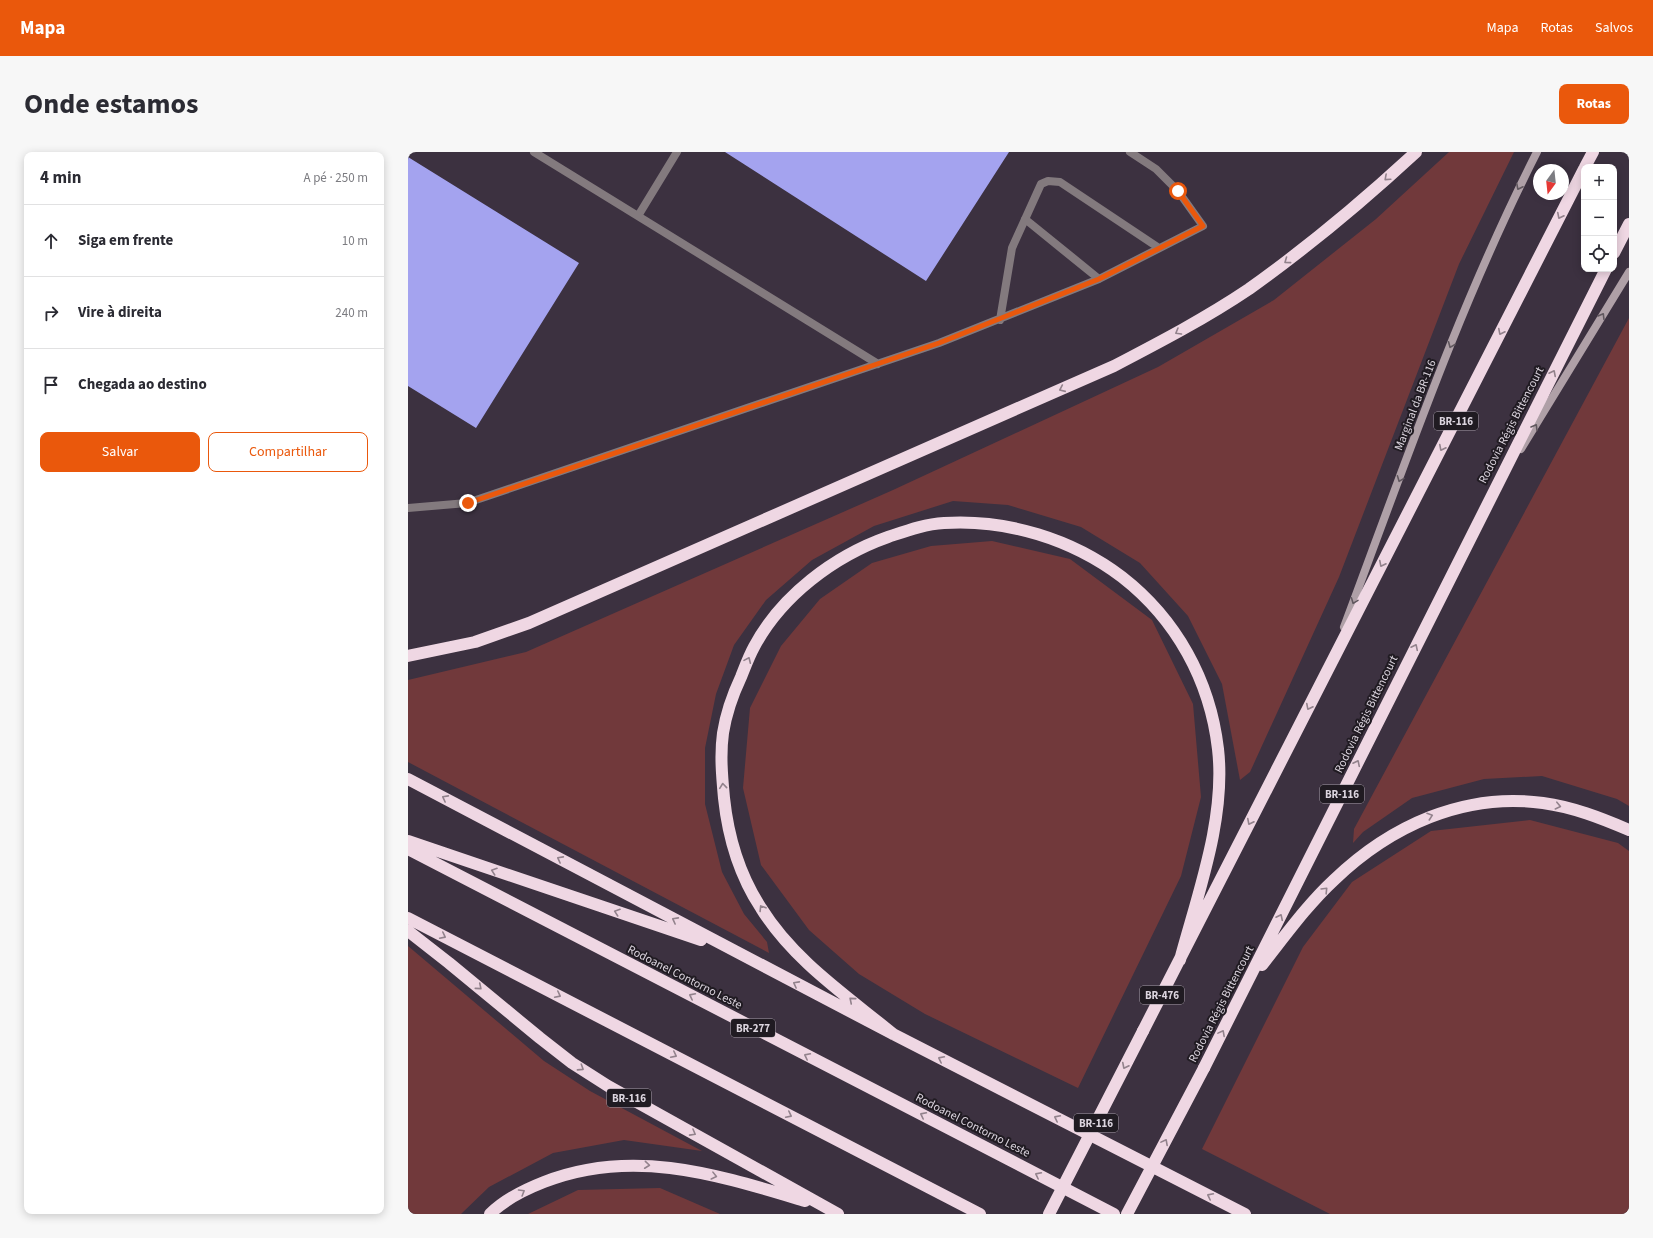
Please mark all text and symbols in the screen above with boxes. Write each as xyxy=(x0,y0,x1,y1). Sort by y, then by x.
text: Mapa xyxy=(20,15,65,42)
text: Mapa xyxy=(1487,18,1518,38)
text: Rotas xyxy=(1540,18,1573,38)
text: Salvos xyxy=(1595,18,1633,38)
text: Onde estamos xyxy=(24,84,198,124)
button: Rotas xyxy=(1559,84,1629,124)
north arrow xyxy=(1533,164,1569,200)
map controls xyxy=(1581,164,1617,272)
button: + xyxy=(1581,164,1617,200)
text: 4 min xyxy=(40,166,81,190)
text: A pé · 250 m xyxy=(303,169,368,187)
one-way arrow xyxy=(1384,174,1392,181)
route start xyxy=(1169,182,1187,200)
one-way arrow xyxy=(1516,183,1524,190)
button: − xyxy=(1581,200,1617,236)
one-way arrow xyxy=(1557,212,1565,220)
icon: ahead xyxy=(40,230,62,252)
text: Siga em frente xyxy=(78,230,173,251)
text: 10 m xyxy=(342,232,368,250)
button: locate xyxy=(1581,236,1617,272)
one-way arrow xyxy=(1284,256,1291,263)
icon: right xyxy=(40,302,62,324)
text: Vire à direita xyxy=(78,302,162,323)
text: 240 m xyxy=(335,304,368,322)
one-way arrow xyxy=(1598,313,1605,320)
one-way arrow xyxy=(1175,328,1182,335)
one-way arrow xyxy=(1498,328,1506,335)
one-way arrow xyxy=(1448,340,1456,348)
street label: Marginal da BR-116 xyxy=(1390,357,1441,453)
street label: Rodovia Régis Bittencourt xyxy=(1475,364,1548,487)
one-way arrow xyxy=(1548,370,1556,377)
icon: arrive xyxy=(40,374,62,396)
text: Chegada ao destino xyxy=(78,374,207,395)
one-way arrow xyxy=(1058,384,1066,392)
road number: BR-116 xyxy=(1434,412,1478,430)
one-way arrow xyxy=(1530,424,1537,431)
button: Salvar xyxy=(40,432,200,472)
button: Compartilhar xyxy=(208,432,368,472)
one-way arrow xyxy=(1439,444,1446,451)
one-way arrow xyxy=(1396,476,1404,483)
route end xyxy=(459,494,477,512)
one-way arrow xyxy=(1380,560,1387,567)
one-way arrow xyxy=(1350,597,1359,604)
one-way arrow xyxy=(1410,644,1418,651)
street label: Rodovia Régis Bittencourt xyxy=(1331,653,1402,776)
one-way arrow xyxy=(743,657,751,665)
one-way arrow xyxy=(1307,702,1314,710)
one-way arrow xyxy=(1352,760,1360,768)
one-way arrow xyxy=(718,783,727,789)
road number: BR-116 xyxy=(1320,785,1364,803)
one-way arrow xyxy=(442,796,449,803)
one-way arrow xyxy=(1555,802,1561,810)
one-way arrow xyxy=(1427,812,1434,821)
one-way arrow xyxy=(1247,818,1255,825)
one-way arrow xyxy=(557,856,564,864)
one-way arrow xyxy=(491,867,498,876)
one-way arrow xyxy=(1320,887,1327,895)
one-way arrow xyxy=(759,905,766,912)
one-way arrow xyxy=(614,908,621,917)
one-way arrow xyxy=(1276,914,1283,922)
one-way arrow xyxy=(671,917,679,924)
one-way arrow xyxy=(438,931,446,938)
street label: Rodoanel Contorno Leste xyxy=(625,941,745,1014)
street label: Rodovia Régis Bittencourt xyxy=(1185,943,1258,1066)
one-way arrow xyxy=(793,981,800,989)
one-way arrow xyxy=(474,983,481,990)
road number: BR-476 xyxy=(1140,986,1184,1004)
one-way arrow xyxy=(554,991,561,998)
one-way arrow xyxy=(689,993,696,1001)
one-way arrow xyxy=(849,998,857,1005)
road number: BR-277 xyxy=(731,1019,775,1037)
one-way arrow xyxy=(1217,1030,1224,1037)
one-way arrow xyxy=(669,1050,677,1058)
one-way arrow xyxy=(804,1053,812,1060)
one-way arrow xyxy=(938,1056,945,1064)
one-way arrow xyxy=(1122,1062,1130,1069)
one-way arrow xyxy=(577,1063,584,1071)
road number: BR-116 xyxy=(607,1089,651,1107)
street label: Rodoanel Contorno Leste xyxy=(913,1089,1033,1162)
one-way arrow xyxy=(785,1110,792,1118)
one-way arrow xyxy=(920,1113,927,1120)
road number: BR-116 xyxy=(1074,1114,1118,1132)
one-way arrow xyxy=(1054,1115,1061,1123)
one-way arrow xyxy=(689,1129,696,1136)
one-way arrow xyxy=(1160,1139,1167,1146)
one-way arrow xyxy=(644,1160,650,1169)
one-way arrow xyxy=(710,1171,717,1180)
one-way arrow xyxy=(1035,1172,1043,1180)
one-way arrow xyxy=(518,1190,525,1197)
one-way arrow xyxy=(1207,1193,1214,1201)

